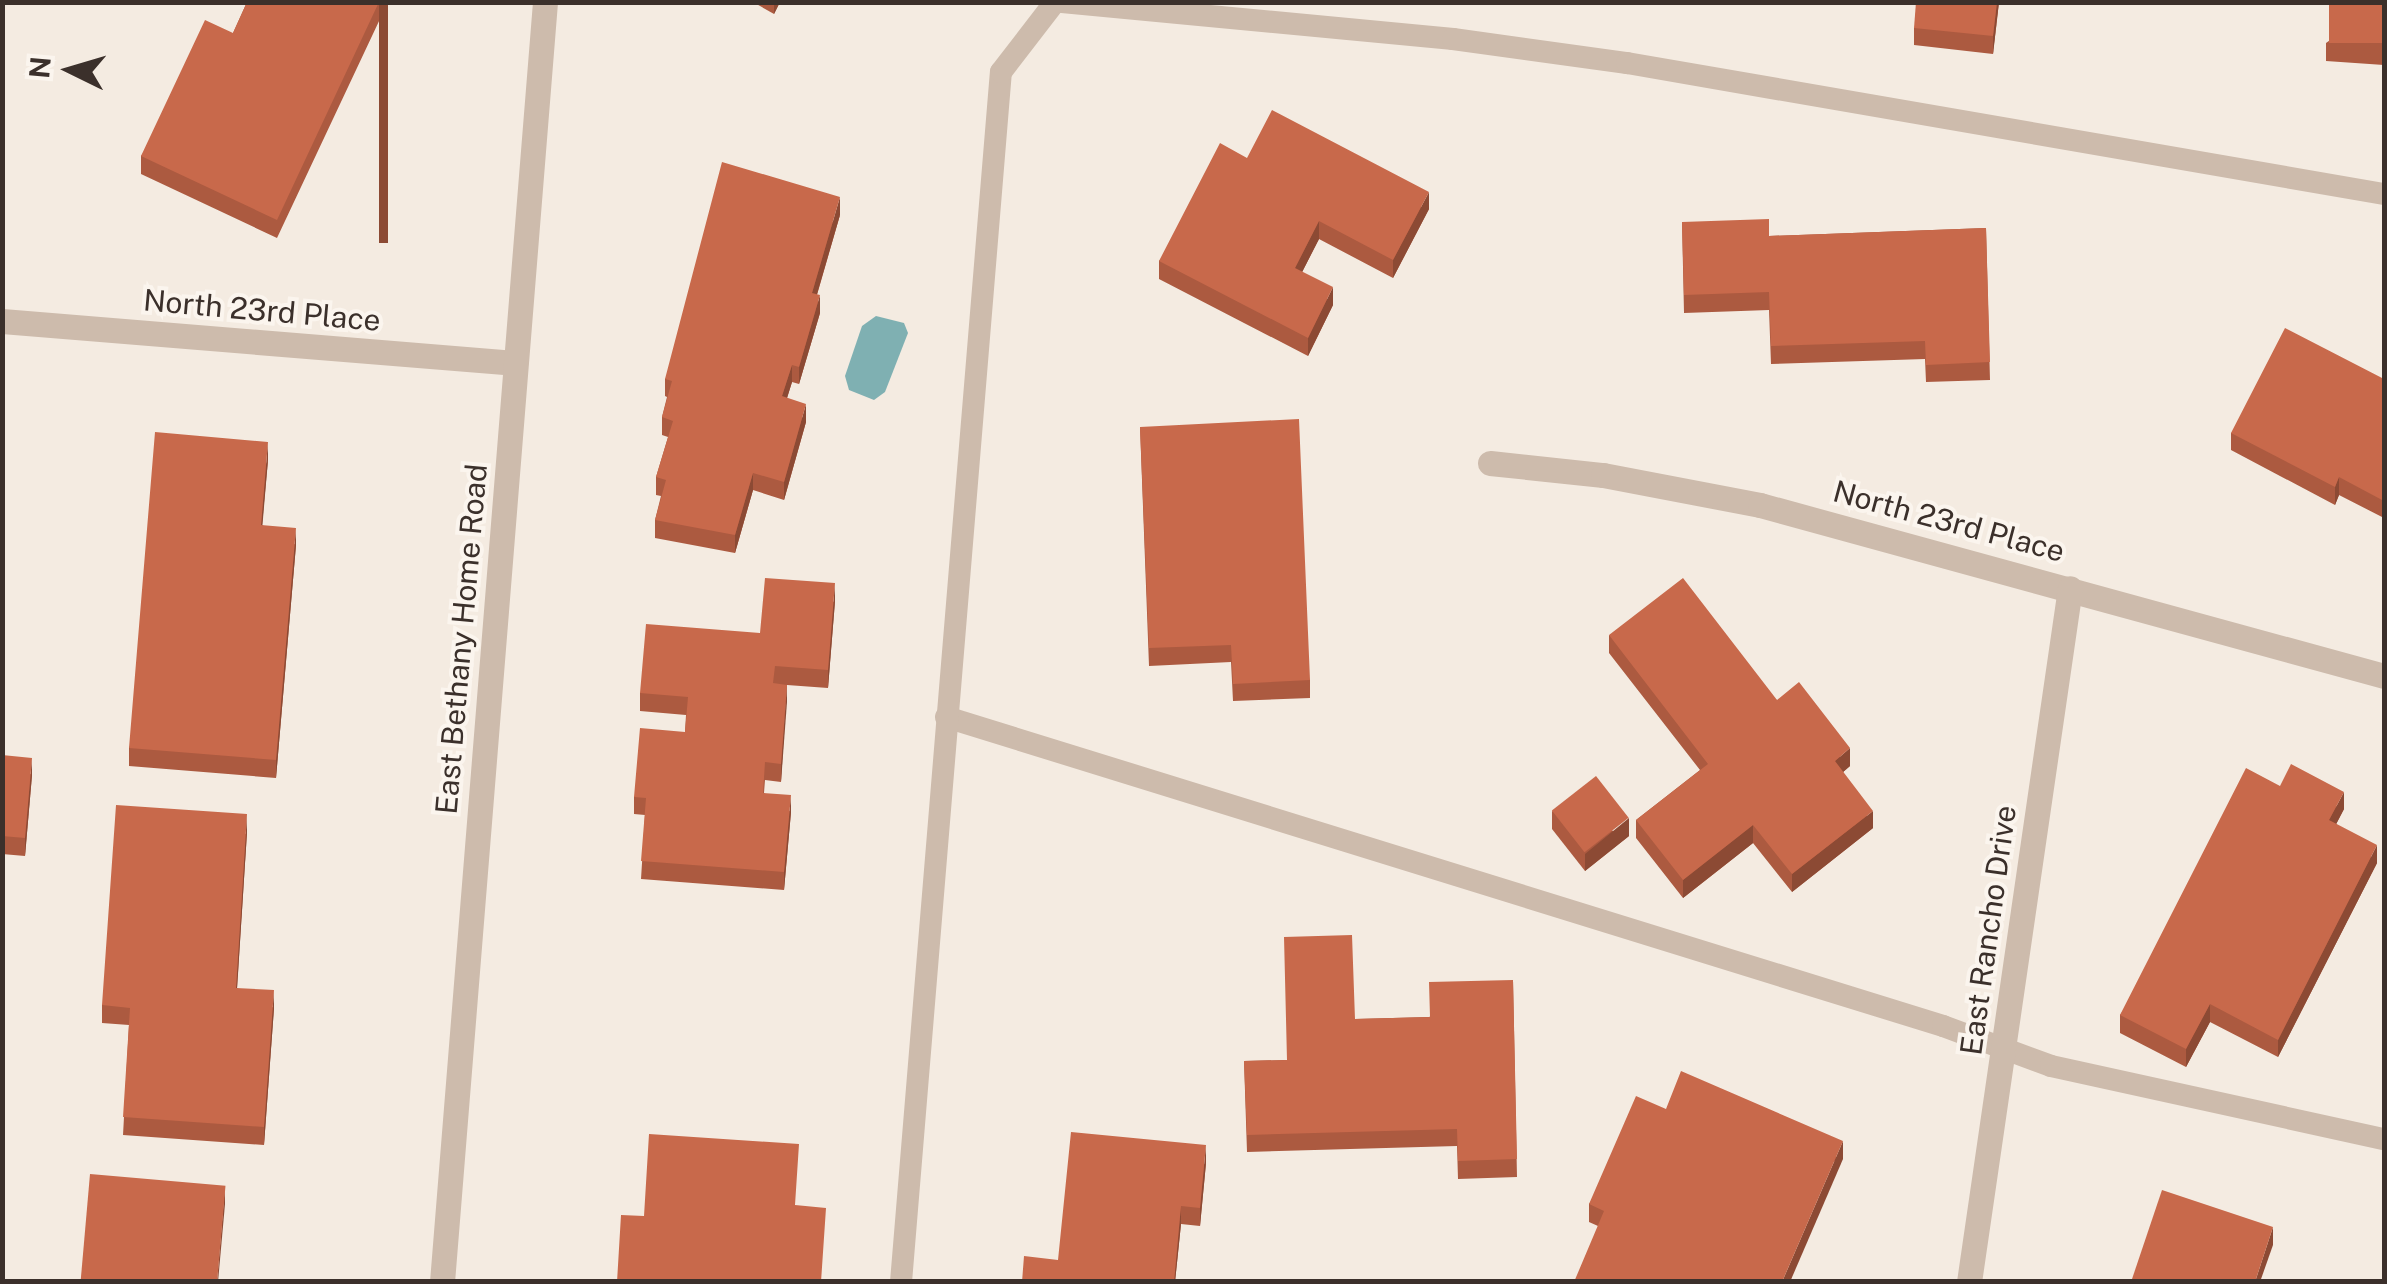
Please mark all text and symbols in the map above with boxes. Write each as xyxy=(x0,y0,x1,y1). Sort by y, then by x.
north arrow xyxy=(20,20,120,120)
text: N xyxy=(22,55,57,80)
street label: North 23rd Place xyxy=(142,282,382,338)
street label: East Bethany Home Road xyxy=(428,462,494,816)
street label: North 23rd Place xyxy=(1829,473,2069,569)
street label: East Rancho Drive xyxy=(1953,803,2023,1057)

